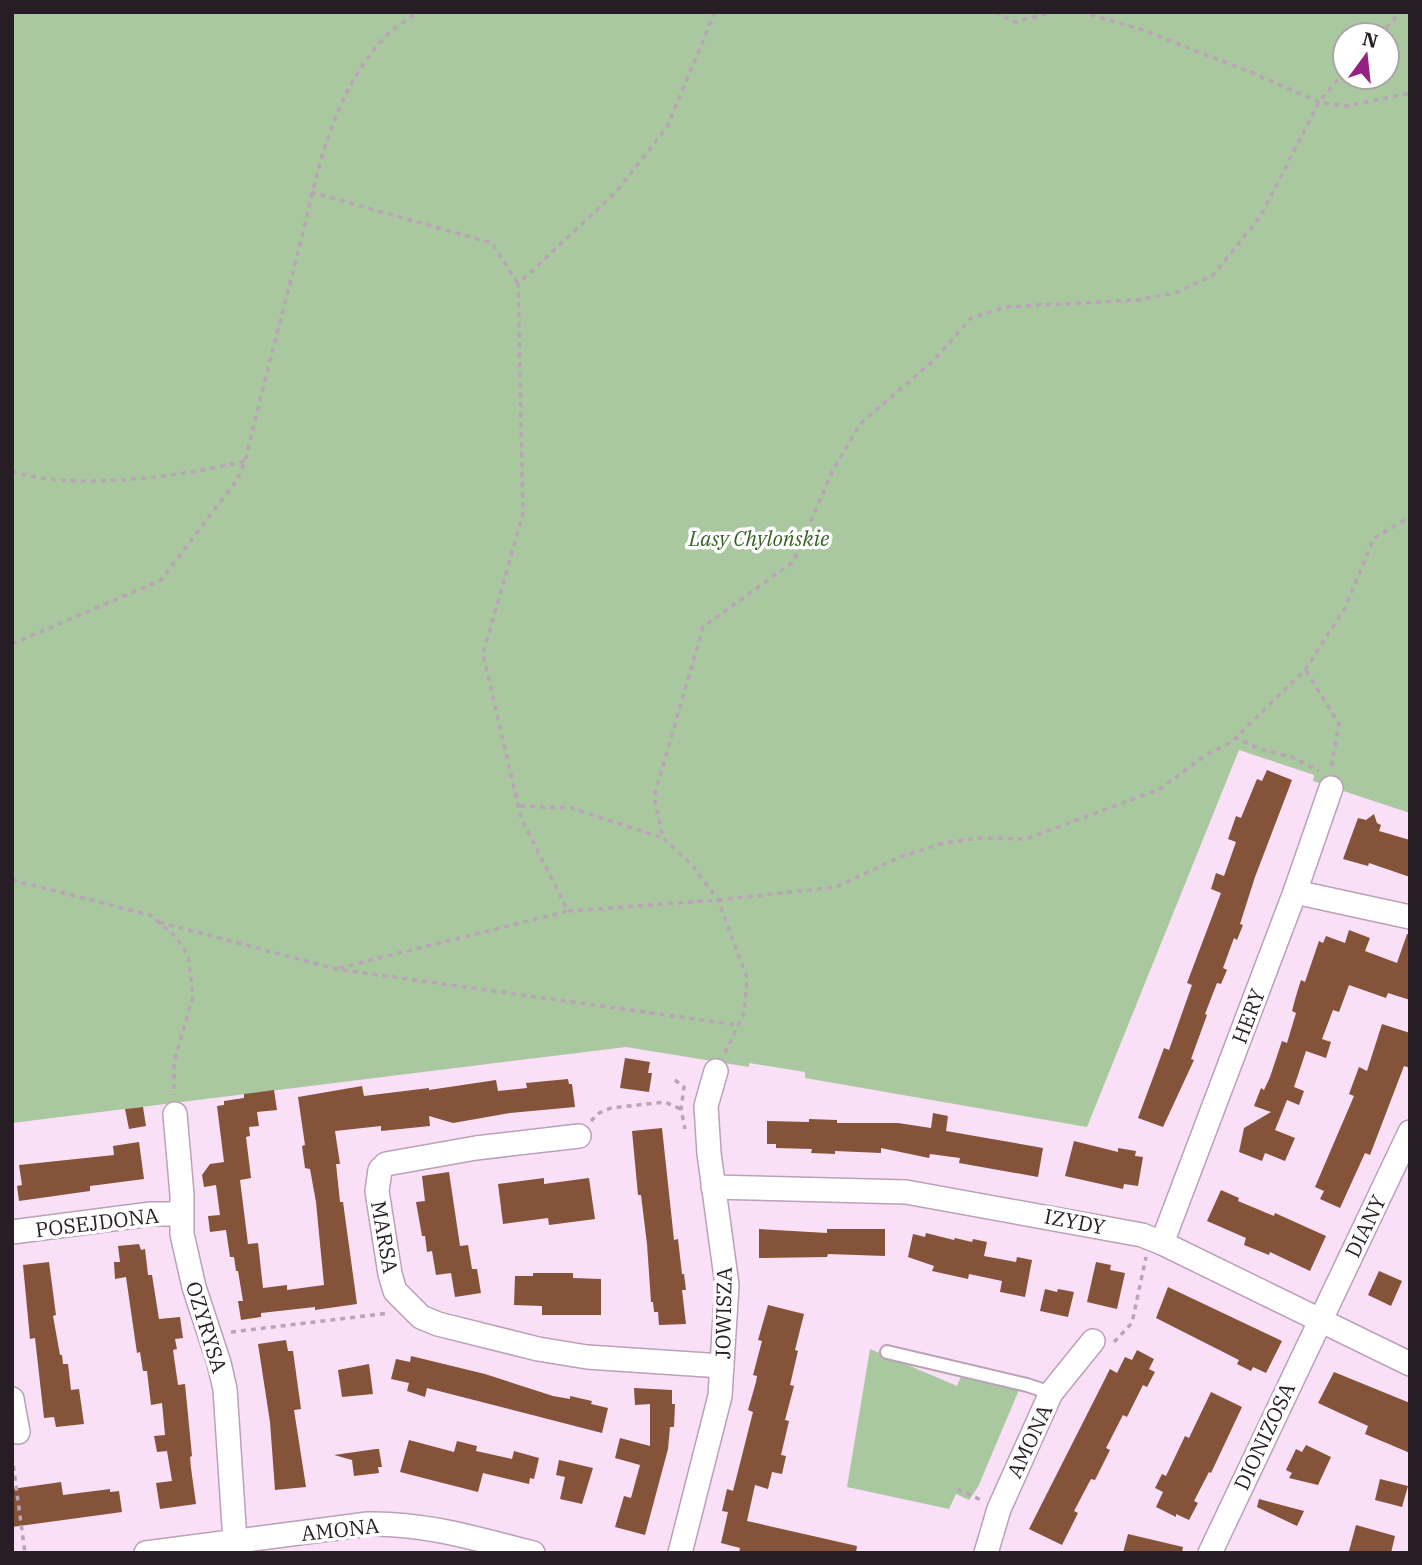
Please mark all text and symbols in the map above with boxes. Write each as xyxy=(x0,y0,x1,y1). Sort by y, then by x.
north arrow xyxy=(1331,21,1401,91)
text: N xyxy=(1360,26,1381,53)
park label: Lasy Chylońskie xyxy=(688,524,830,552)
street label: HERY xyxy=(1225,985,1271,1047)
street label: DIANY xyxy=(1338,1190,1392,1262)
street label: MARSA xyxy=(365,1198,405,1276)
street label: POSEJDONA xyxy=(34,1200,161,1243)
street label: IZYDY xyxy=(1042,1201,1108,1241)
street label: JOWISZA xyxy=(708,1266,738,1359)
street label: OZYRYSA xyxy=(180,1278,234,1377)
street label: DIONIZOSA xyxy=(1227,1377,1301,1494)
street label: AMONA xyxy=(1000,1399,1058,1482)
street label: AMONA xyxy=(300,1511,381,1547)

